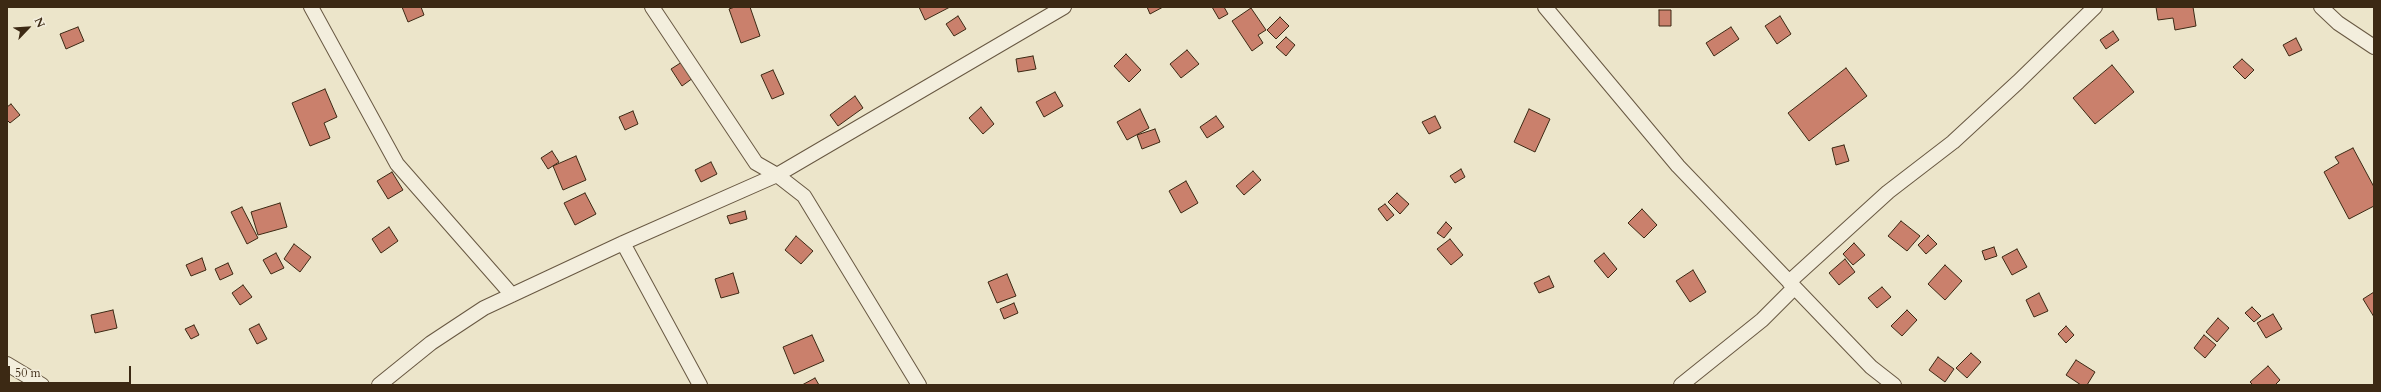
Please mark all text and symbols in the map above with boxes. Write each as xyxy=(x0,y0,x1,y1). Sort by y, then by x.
north arrow xyxy=(8,8,48,48)
text: N xyxy=(31,15,48,30)
scale bar xyxy=(10,358,133,384)
text: 50 m xyxy=(15,365,41,381)

